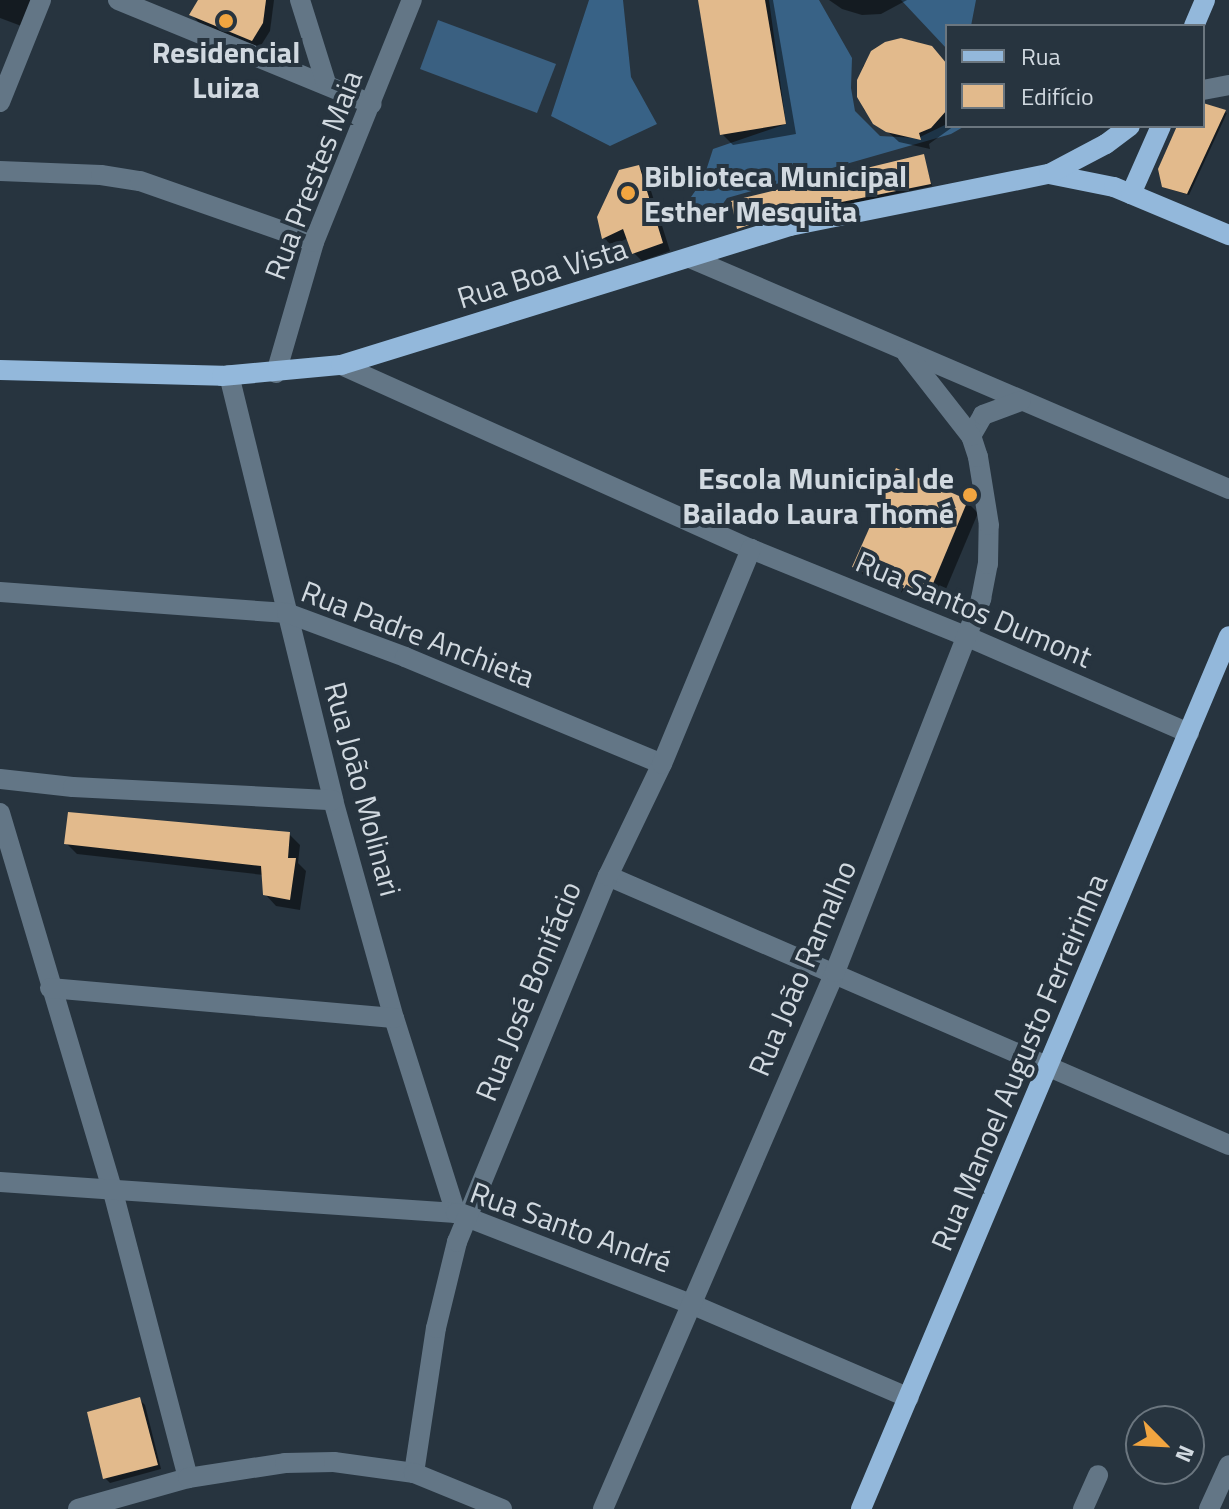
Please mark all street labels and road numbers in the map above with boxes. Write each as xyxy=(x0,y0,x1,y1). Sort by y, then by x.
street label: Rua Prestes Maia xyxy=(257,65,369,285)
street label: Rua Boa Vista xyxy=(453,230,631,316)
street label: Rua Santos Dumont xyxy=(851,543,1097,675)
street label: Rua Padre Anchieta xyxy=(296,573,540,695)
street label: Rua João Molinari xyxy=(317,678,409,900)
street label: Rua João Ramalho xyxy=(740,855,864,1081)
street label: Rua Manoel Augusto Ferreirinha xyxy=(923,868,1115,1256)
street label: Rua José Bonifácio xyxy=(468,876,588,1106)
street label: Rua Santo André xyxy=(466,1174,676,1280)

